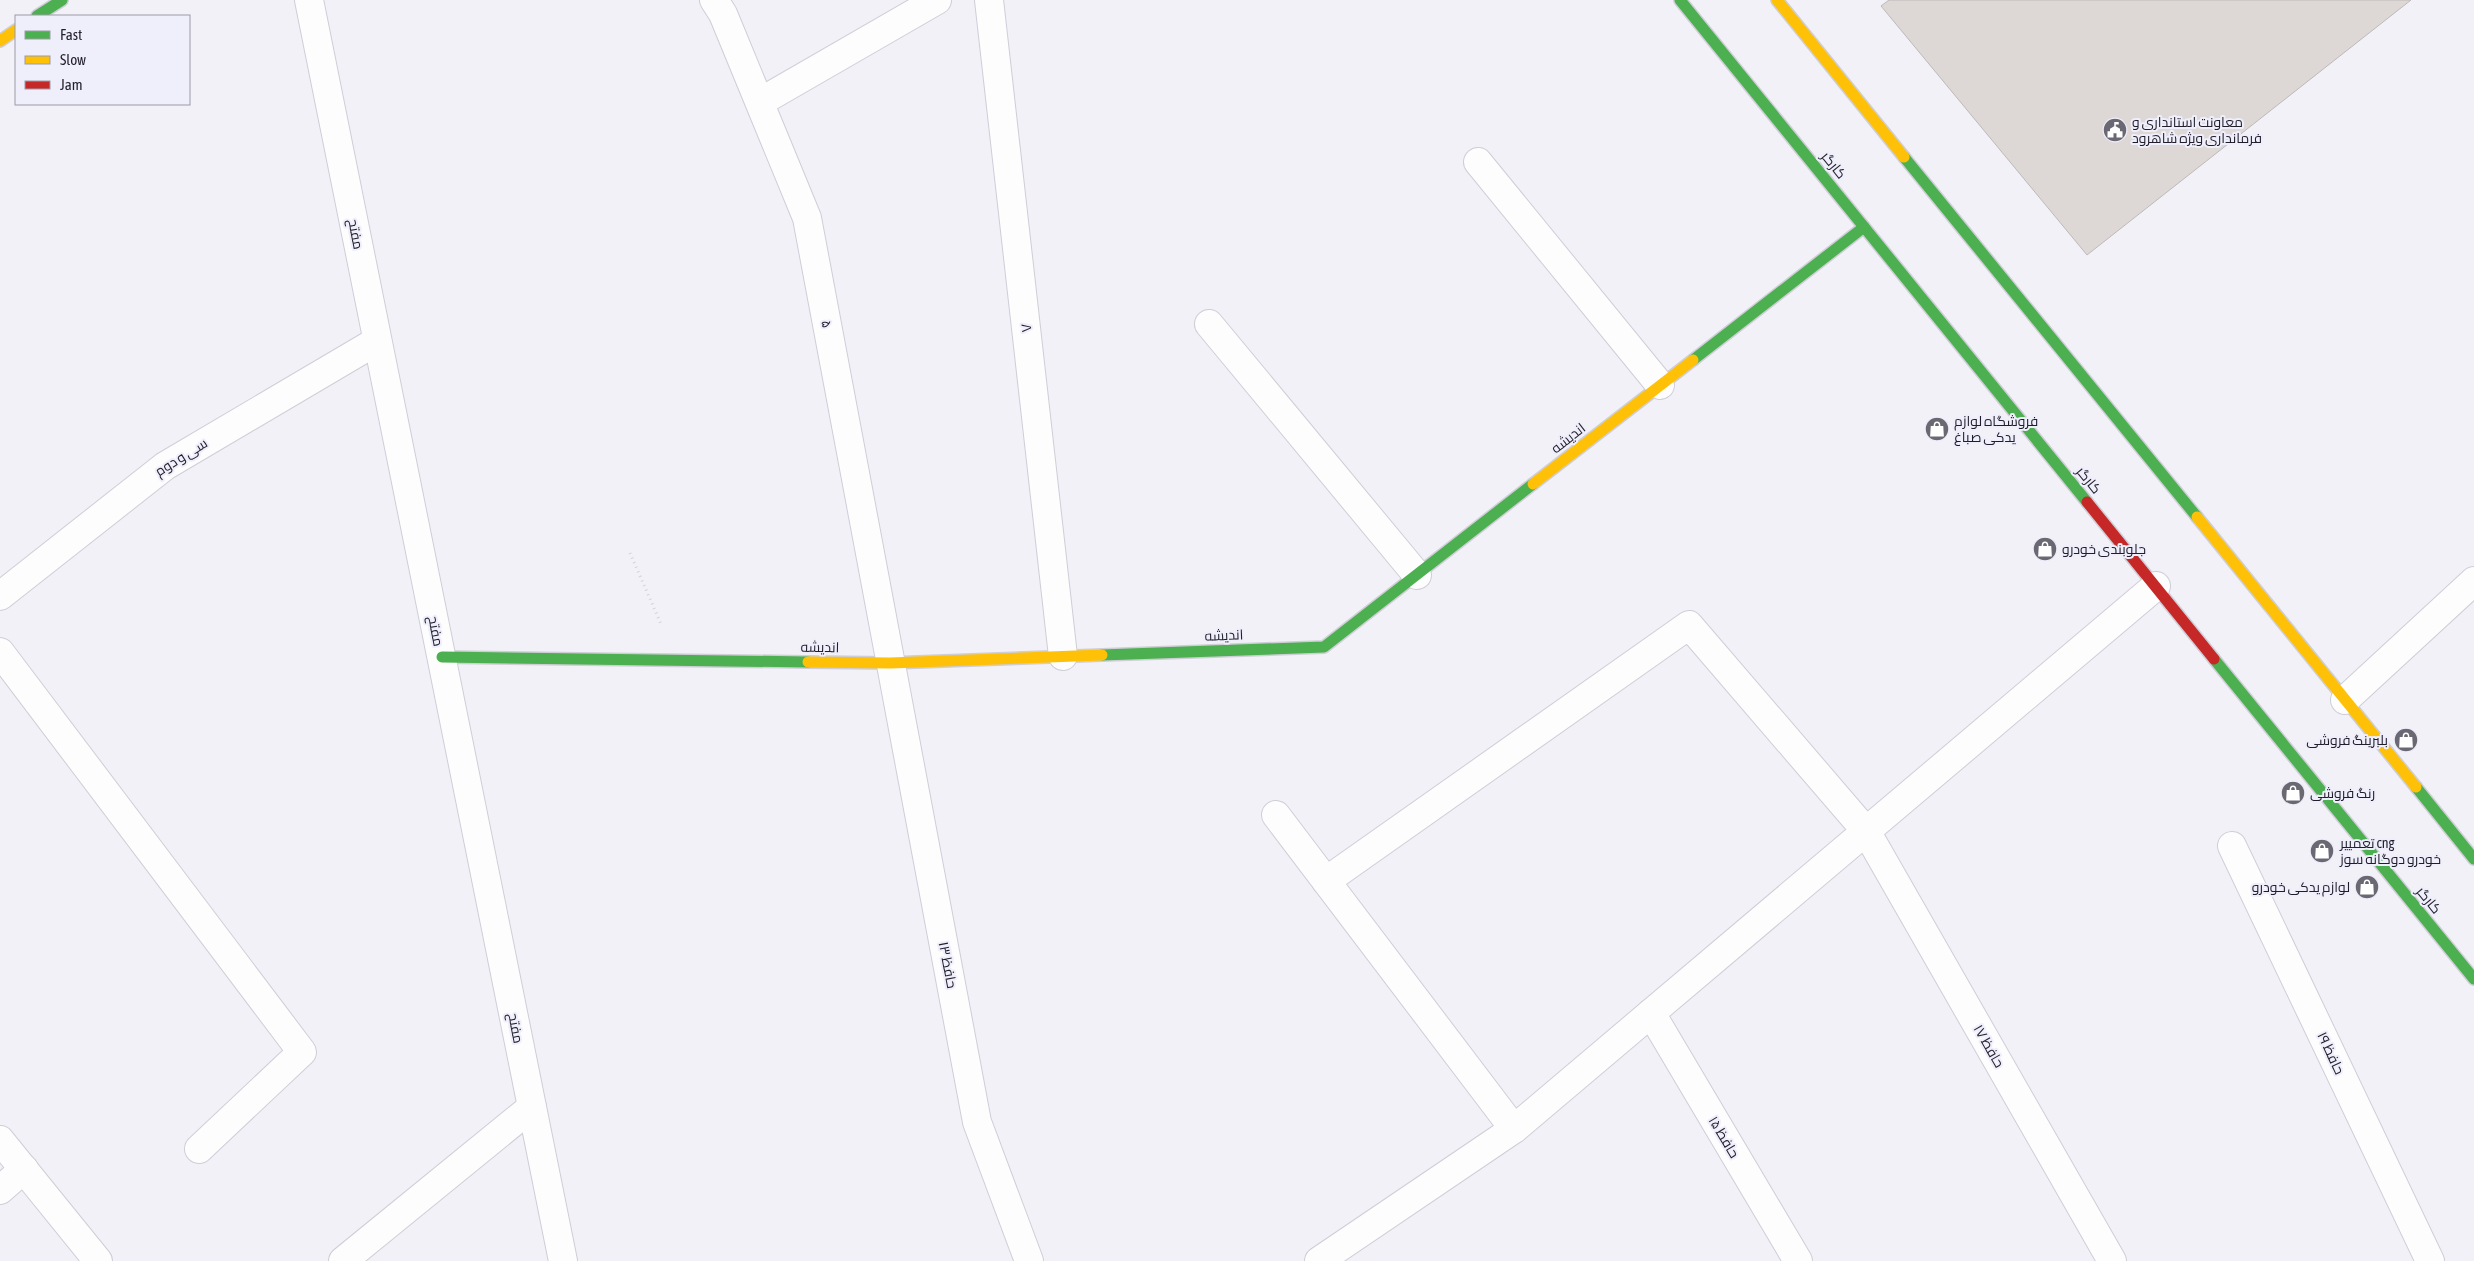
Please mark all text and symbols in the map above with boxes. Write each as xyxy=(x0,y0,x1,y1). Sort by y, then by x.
legend xyxy=(15,15,190,105)
text: Fast xyxy=(60,26,82,43)
text: Slow xyxy=(60,51,86,68)
text: Jam xyxy=(60,76,83,93)
place label: معاونت استانداری و فرمانداری ویژه شاهرود xyxy=(2132,114,2262,146)
public building icon: معاونت استانداری و فرمانداری ویژه شاهرود xyxy=(2102,117,2128,143)
street label: کارگر xyxy=(1818,147,1850,182)
street label: مفتح xyxy=(344,217,367,251)
street label: ۵ xyxy=(818,319,836,329)
street label: ۷ xyxy=(1018,323,1034,333)
place label: فروشگاه لوازم یدکی صباغ xyxy=(1954,413,2038,446)
shop icon: فروشگاه لوازم یدکی صباغ xyxy=(1924,416,1950,442)
street label: اندیشه xyxy=(1548,420,1588,456)
street label: سی و دوم xyxy=(152,435,211,481)
street label: کارگر xyxy=(2073,462,2105,497)
shop icon: جلوبندی خودرو xyxy=(2032,536,2058,562)
place label: جلوبندی خودرو xyxy=(2062,541,2146,557)
street label: مفتح xyxy=(424,614,447,648)
street label: اندیشه xyxy=(1204,626,1244,644)
street label: اندیشه xyxy=(800,639,840,655)
shop icon: بلبرینگ فروشی xyxy=(2393,727,2419,753)
place label: بلبرینگ فروشی xyxy=(2306,732,2388,748)
shop icon: رنگ فروشی xyxy=(2280,780,2306,806)
place label: رنگ فروشی xyxy=(2310,785,2375,801)
place label: تعمییر cng خودرو دوگانه سوز xyxy=(2339,835,2441,867)
shop icon: تعمییر cng خودرو دوگانه سوز xyxy=(2309,838,2335,864)
shop icon: لوازم یدکی خودرو xyxy=(2354,874,2380,900)
place label: لوازم یدکی خودرو xyxy=(2252,879,2350,897)
street label: کارگر xyxy=(2413,882,2445,917)
street label: حافظ ۱۳ xyxy=(936,940,960,990)
street label: مفتح xyxy=(504,1011,527,1045)
street label: حافظ ۱۷ xyxy=(1970,1022,2008,1070)
street label: حافظ ۱۹ xyxy=(2314,1029,2348,1077)
street label: حافظ ۱۵ xyxy=(1705,1113,1743,1161)

